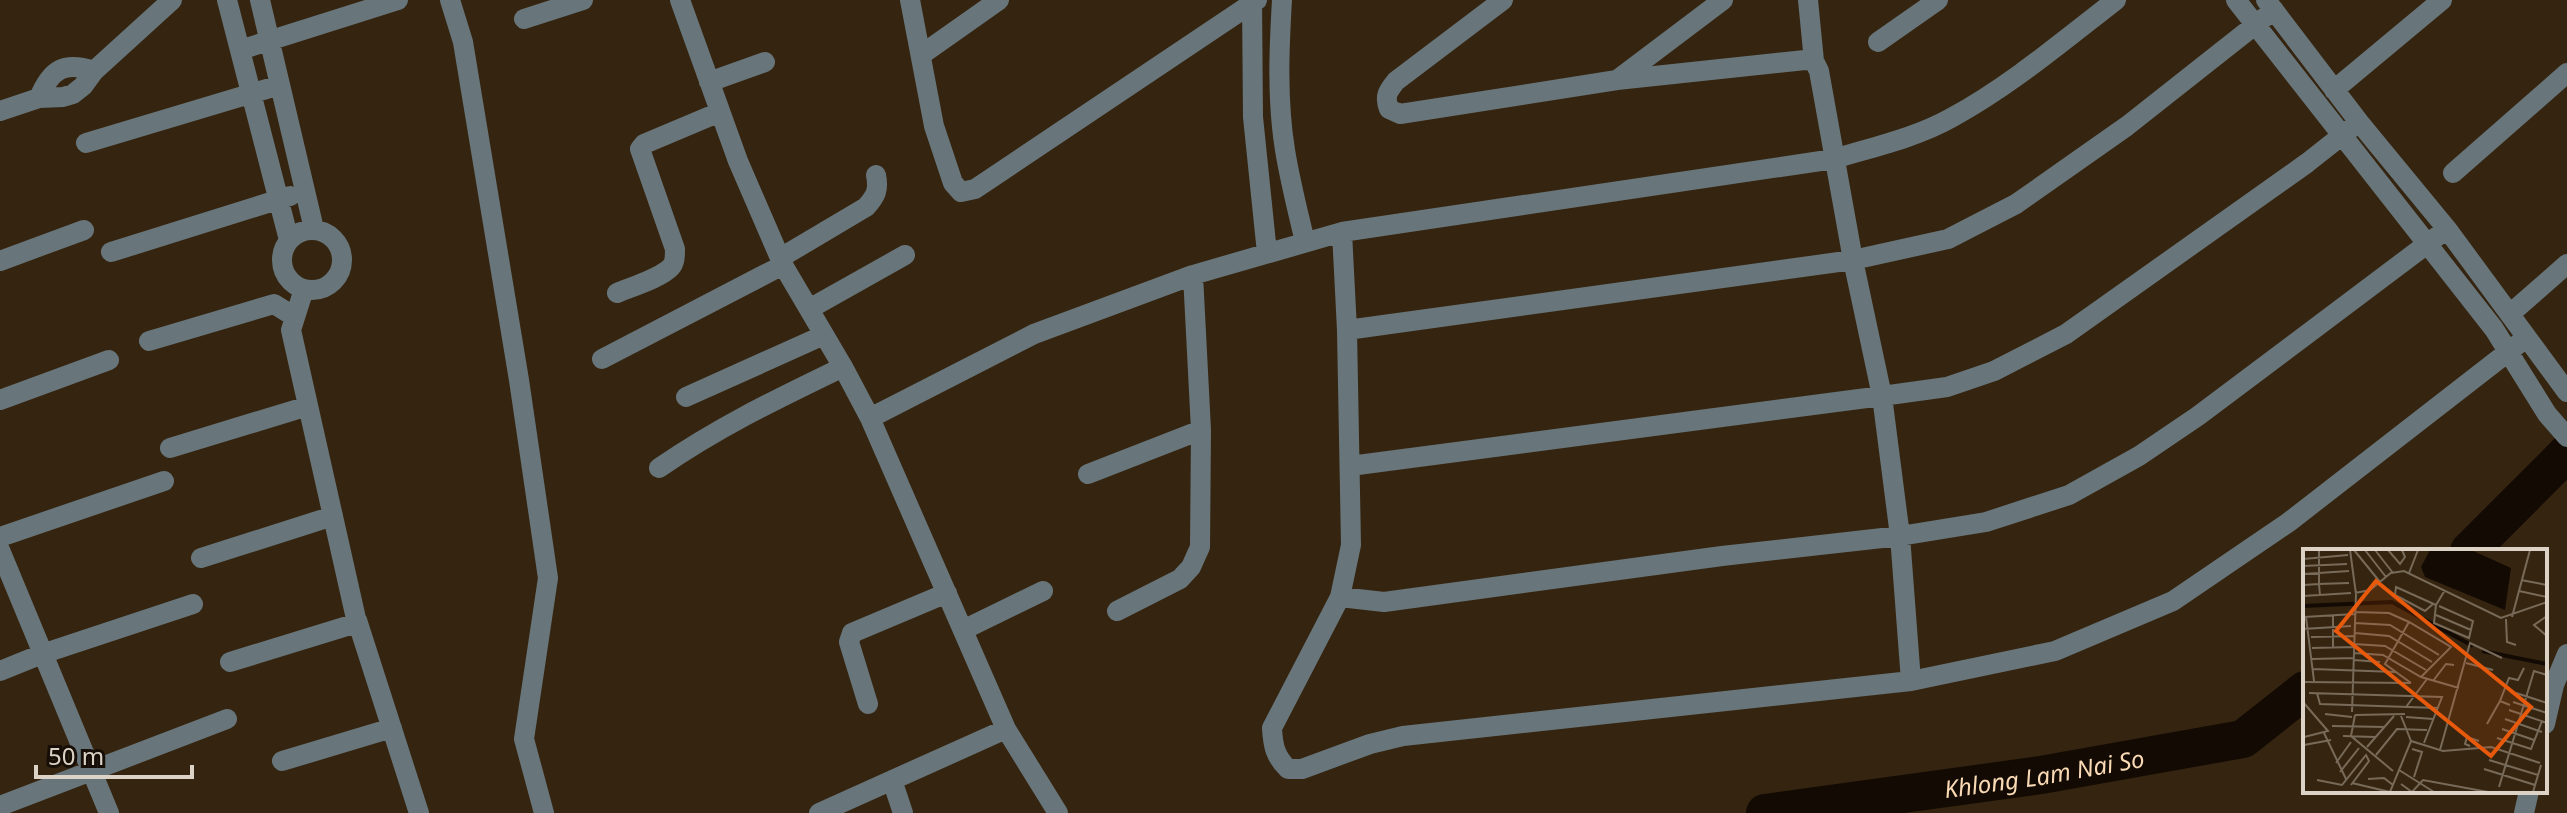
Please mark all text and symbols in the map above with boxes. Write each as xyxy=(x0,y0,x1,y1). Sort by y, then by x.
inset map xyxy=(2303,549,2547,793)
scale bar xyxy=(36,729,192,779)
text: 50 m xyxy=(48,739,104,772)
water label: Khlong Lam Nai So xyxy=(1942,740,2147,805)

